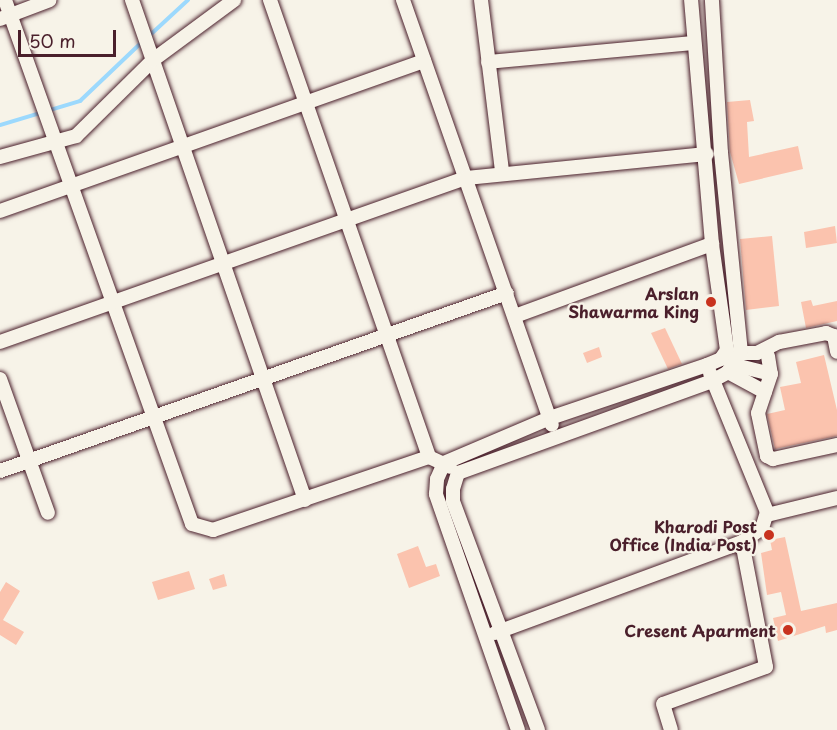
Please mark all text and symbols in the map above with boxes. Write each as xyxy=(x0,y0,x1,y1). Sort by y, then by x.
scale bar xyxy=(21,18,118,56)
text: 50 m xyxy=(29,27,76,54)
place label: Arslan Shawarma King xyxy=(568,283,699,321)
marker: Arslan Shawarma King xyxy=(704,295,718,309)
place label: Kharodi Post Office (India Post) xyxy=(609,516,757,554)
marker: Kharodi Post Office (India Post) xyxy=(762,528,776,542)
place label: Cresent Aparment xyxy=(624,620,776,640)
marker: Cresent Aparment xyxy=(781,623,795,637)

